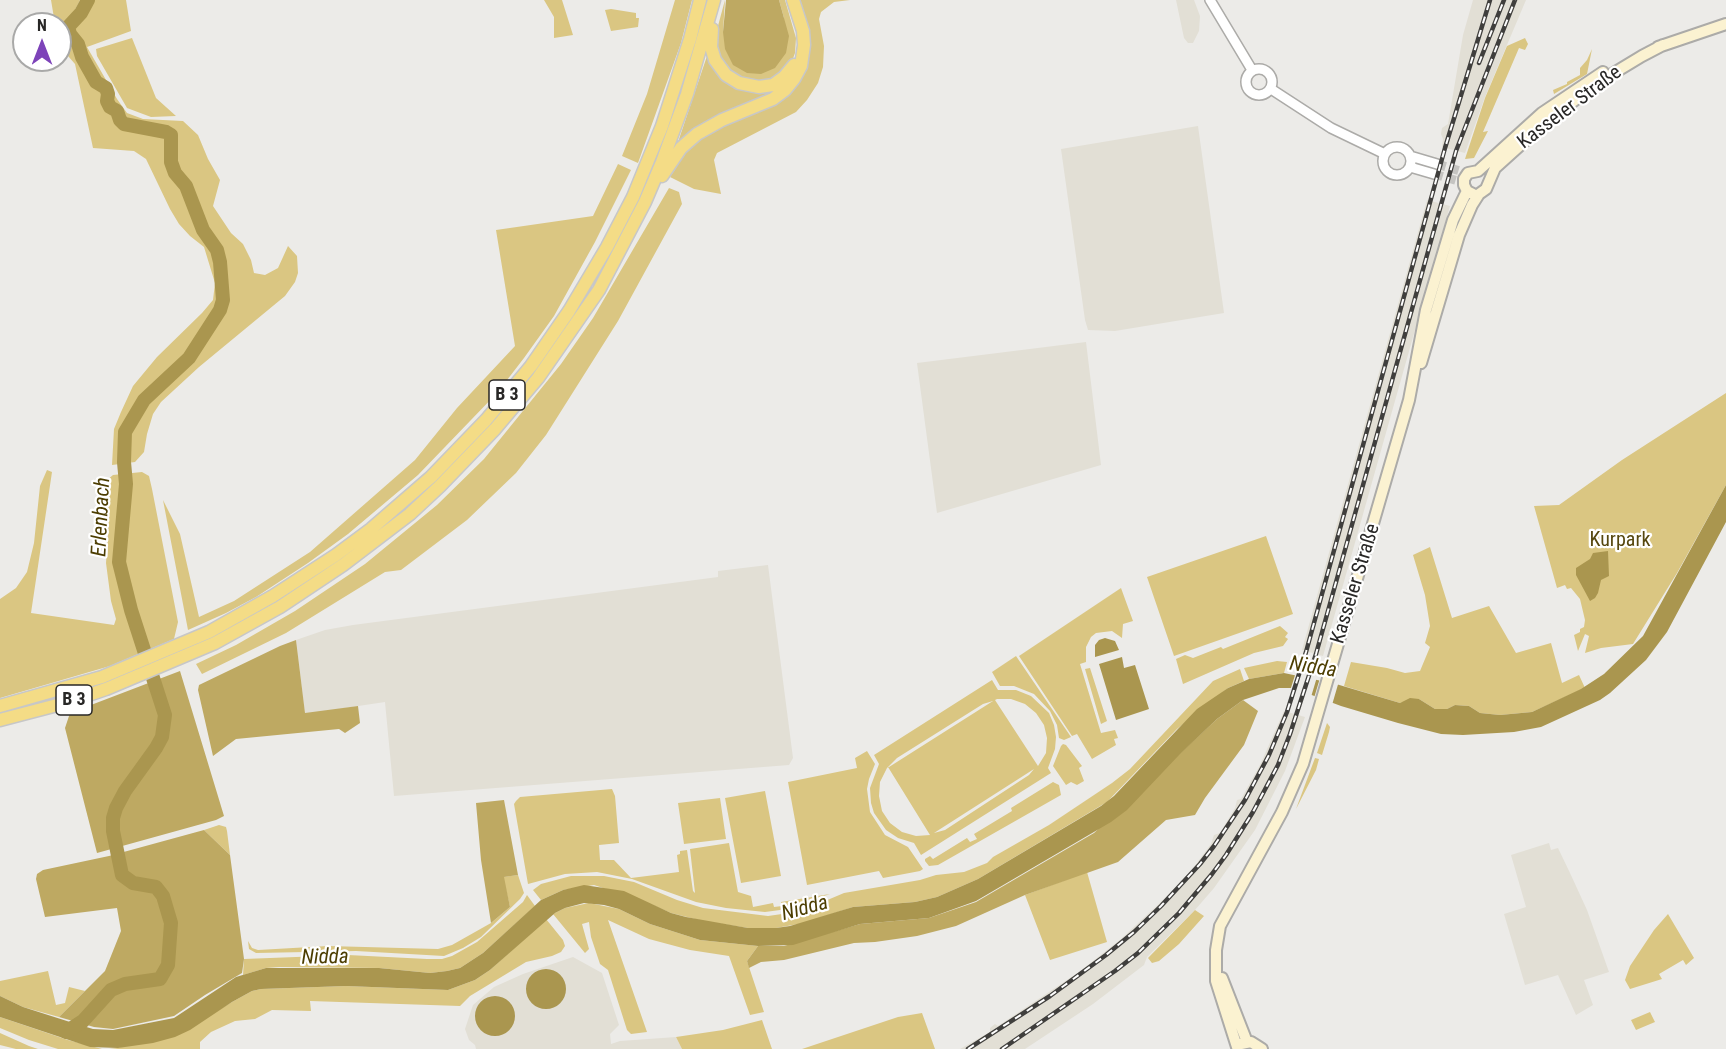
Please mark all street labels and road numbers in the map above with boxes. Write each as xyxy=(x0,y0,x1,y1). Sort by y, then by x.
street label: Kasseler Straße xyxy=(1513,61,1627,155)
road number: B 3 xyxy=(489,380,525,410)
street label: Kasseler Straße xyxy=(1326,521,1386,647)
road number: B 3 xyxy=(56,685,92,715)

